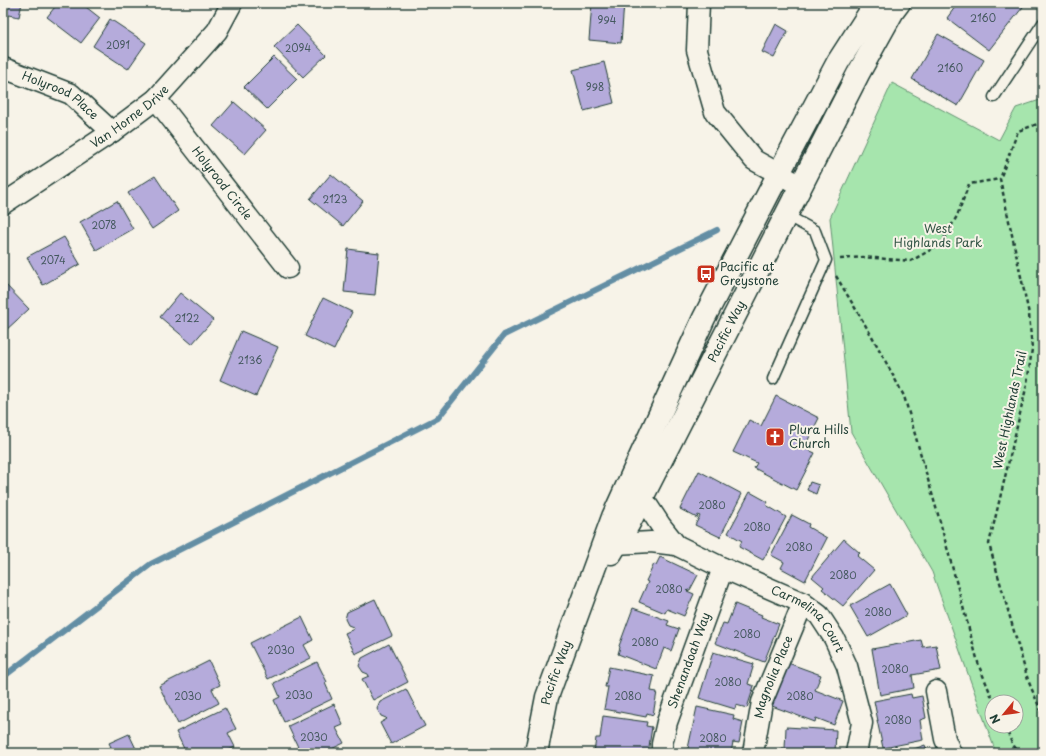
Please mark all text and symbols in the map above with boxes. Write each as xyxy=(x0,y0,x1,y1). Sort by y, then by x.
house number: 2160 xyxy=(970,10,996,25)
house number: 994 xyxy=(598,12,617,27)
house number: 2091 xyxy=(106,37,130,52)
house number: 2094 xyxy=(285,40,311,55)
house number: 2160 xyxy=(937,60,963,75)
street label: Holyrood Place xyxy=(20,66,103,123)
house number: 998 xyxy=(586,79,604,94)
street label: Van Horne Drive xyxy=(86,81,173,152)
street label: Holyrood Circle xyxy=(188,142,257,223)
house number: 2123 xyxy=(323,191,348,206)
house number: 2078 xyxy=(91,217,117,232)
park label: West Highlands Park xyxy=(894,219,982,251)
house number: 2074 xyxy=(40,252,66,267)
place label: Pacific at Greystone xyxy=(720,257,779,289)
bus stop icon: Pacific at Greystone xyxy=(695,263,717,285)
street label: Pacific Way xyxy=(702,297,749,365)
house number: 2122 xyxy=(174,310,200,325)
street label: West Highlands Trail xyxy=(988,349,1030,470)
house number: 2136 xyxy=(238,352,262,367)
place label: Plura Hills Church xyxy=(789,420,849,452)
church icon: Plura Hills Church xyxy=(764,426,786,448)
house number: 2080 xyxy=(698,497,726,512)
house number: 2080 xyxy=(743,519,771,534)
house number: 2080 xyxy=(785,539,813,554)
house number: 2080 xyxy=(829,567,857,582)
street label: Carmelina Court xyxy=(768,580,849,655)
house number: 2080 xyxy=(655,581,683,596)
house number: 2080 xyxy=(864,604,892,619)
street label: Shenandoah Way xyxy=(663,609,714,711)
house number: 2080 xyxy=(733,626,761,641)
street label: Magnolia Place xyxy=(749,633,797,720)
house number: 2080 xyxy=(631,634,659,649)
street label: Pacific Way xyxy=(536,637,575,706)
house number: 2030 xyxy=(267,642,295,657)
house number: 2080 xyxy=(881,661,909,676)
house number: 2080 xyxy=(714,674,742,689)
house number: 2030 xyxy=(285,687,313,702)
house number: 2030 xyxy=(174,688,202,703)
house number: 2080 xyxy=(614,688,642,703)
house number: 2080 xyxy=(786,688,814,703)
north arrow xyxy=(984,694,1024,734)
text: N xyxy=(985,711,1004,727)
house number: 2080 xyxy=(884,712,912,727)
house number: 2030 xyxy=(300,729,328,744)
house number: 2080 xyxy=(699,730,727,745)

